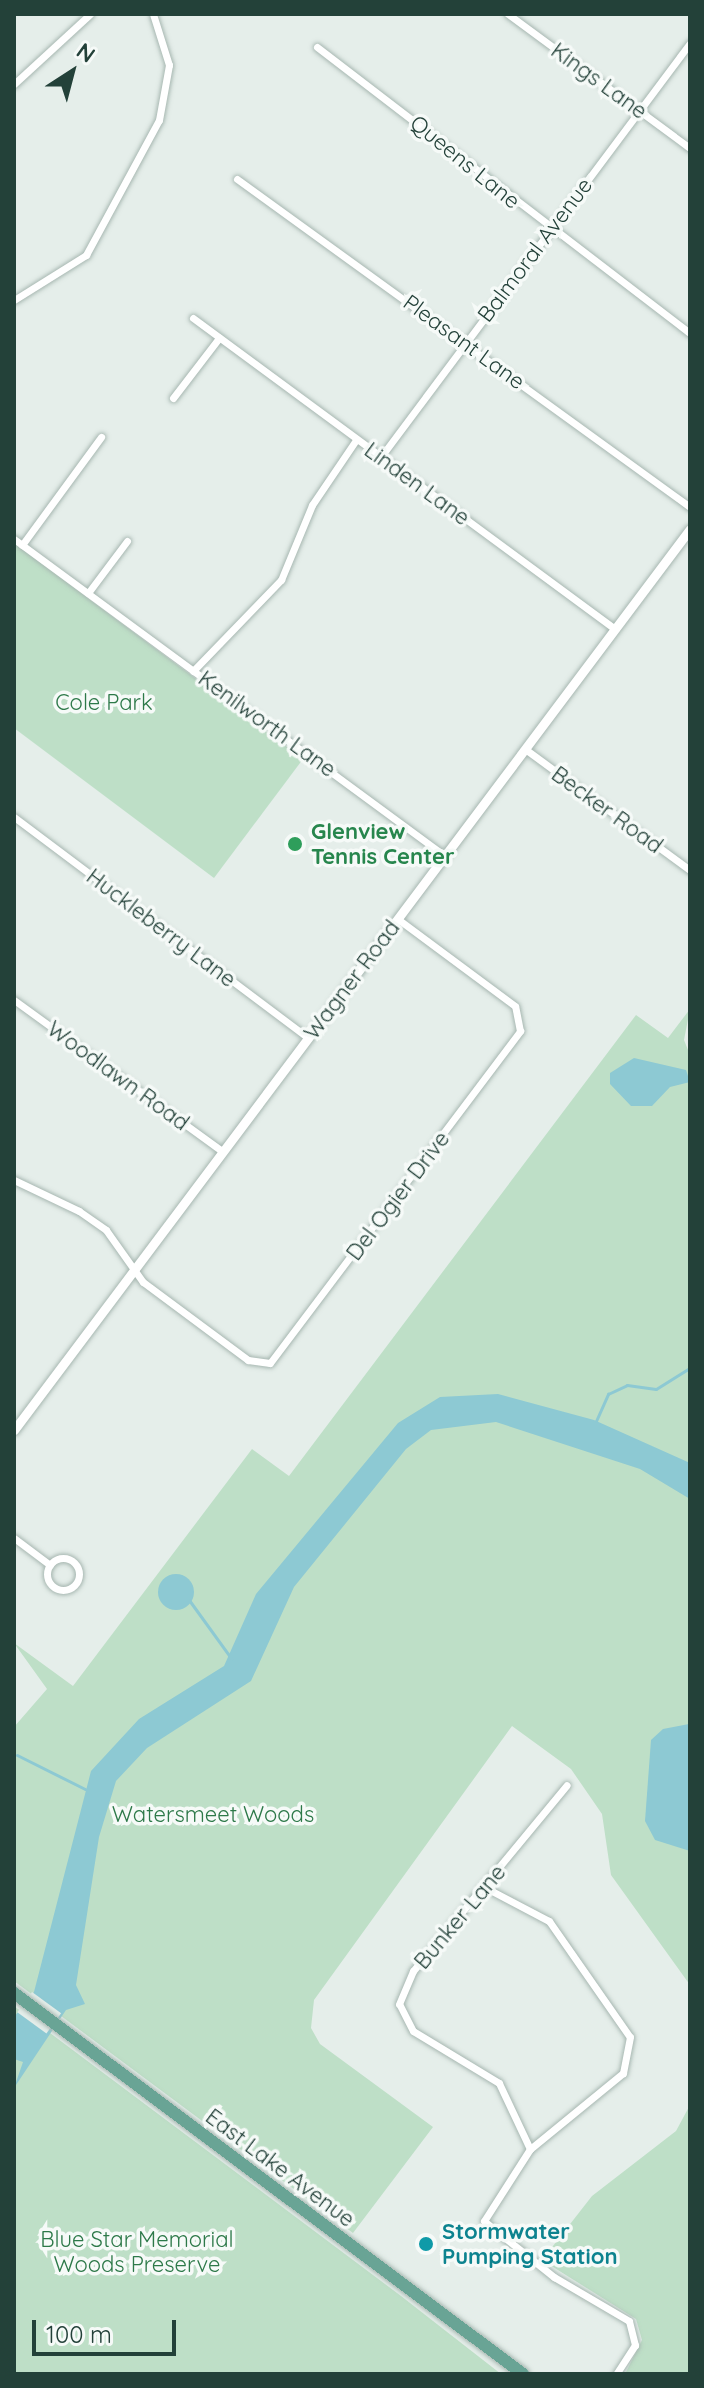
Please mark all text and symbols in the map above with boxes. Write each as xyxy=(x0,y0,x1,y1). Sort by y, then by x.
north arrow xyxy=(32,32,112,112)
text: N xyxy=(71,36,101,69)
street label: Kings Lane xyxy=(546,37,652,125)
street label: Queens Lane xyxy=(405,110,525,214)
street label: Balmoral Avenue xyxy=(472,173,598,327)
street label: Pleasant Lane xyxy=(398,289,530,395)
street label: Linden Lane xyxy=(359,437,475,531)
street label: Kenilworth Lane xyxy=(193,665,341,783)
park label: Cole Park xyxy=(55,690,153,716)
street label: Becker Road xyxy=(546,761,668,859)
place label: Glenview Tennis Center xyxy=(311,818,455,870)
marker: Glenview Tennis Center xyxy=(286,835,304,853)
street label: Huckleberry Lane xyxy=(81,863,241,993)
street label: Wagner Road xyxy=(299,915,405,1045)
street label: Woodlawn Road xyxy=(42,1016,194,1136)
street label: Del Ogier Drive xyxy=(341,1126,455,1266)
park label: Watersmeet Woods xyxy=(112,1802,314,1828)
street label: Bunker Lane xyxy=(409,1860,511,1974)
street label: East Lake Avenue xyxy=(200,2103,360,2233)
place label: Stormwater Pumping Station xyxy=(442,2218,618,2270)
park label: Blue Star Memorial Woods Preserve xyxy=(40,2226,234,2278)
marker: Stormwater Pumping Station xyxy=(417,2235,435,2253)
scale bar xyxy=(36,2304,180,2354)
text: 100 m xyxy=(46,2319,112,2349)

